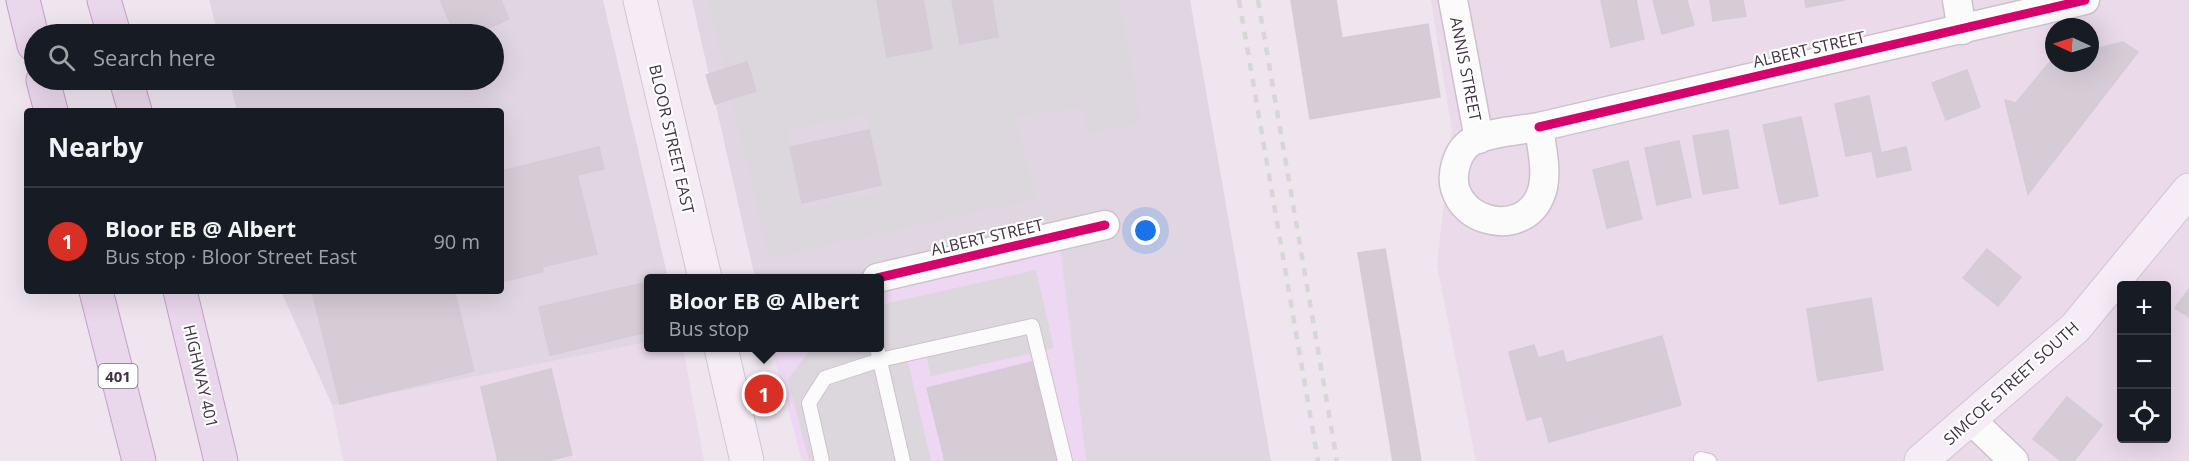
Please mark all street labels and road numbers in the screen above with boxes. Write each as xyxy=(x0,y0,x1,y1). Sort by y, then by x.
street label: ANNIS STREET xyxy=(1445,15,1487,123)
street label: ALBERT STREET xyxy=(1751,25,1867,73)
street label: BLOOR STREET EAST xyxy=(644,62,700,216)
street label: ALBERT STREET xyxy=(929,213,1045,261)
street label: SIMCOE STREET SOUTH xyxy=(1939,316,2083,450)
street label: HIGHWAY 401 xyxy=(178,322,224,430)
road number: 401 xyxy=(98,364,138,388)

